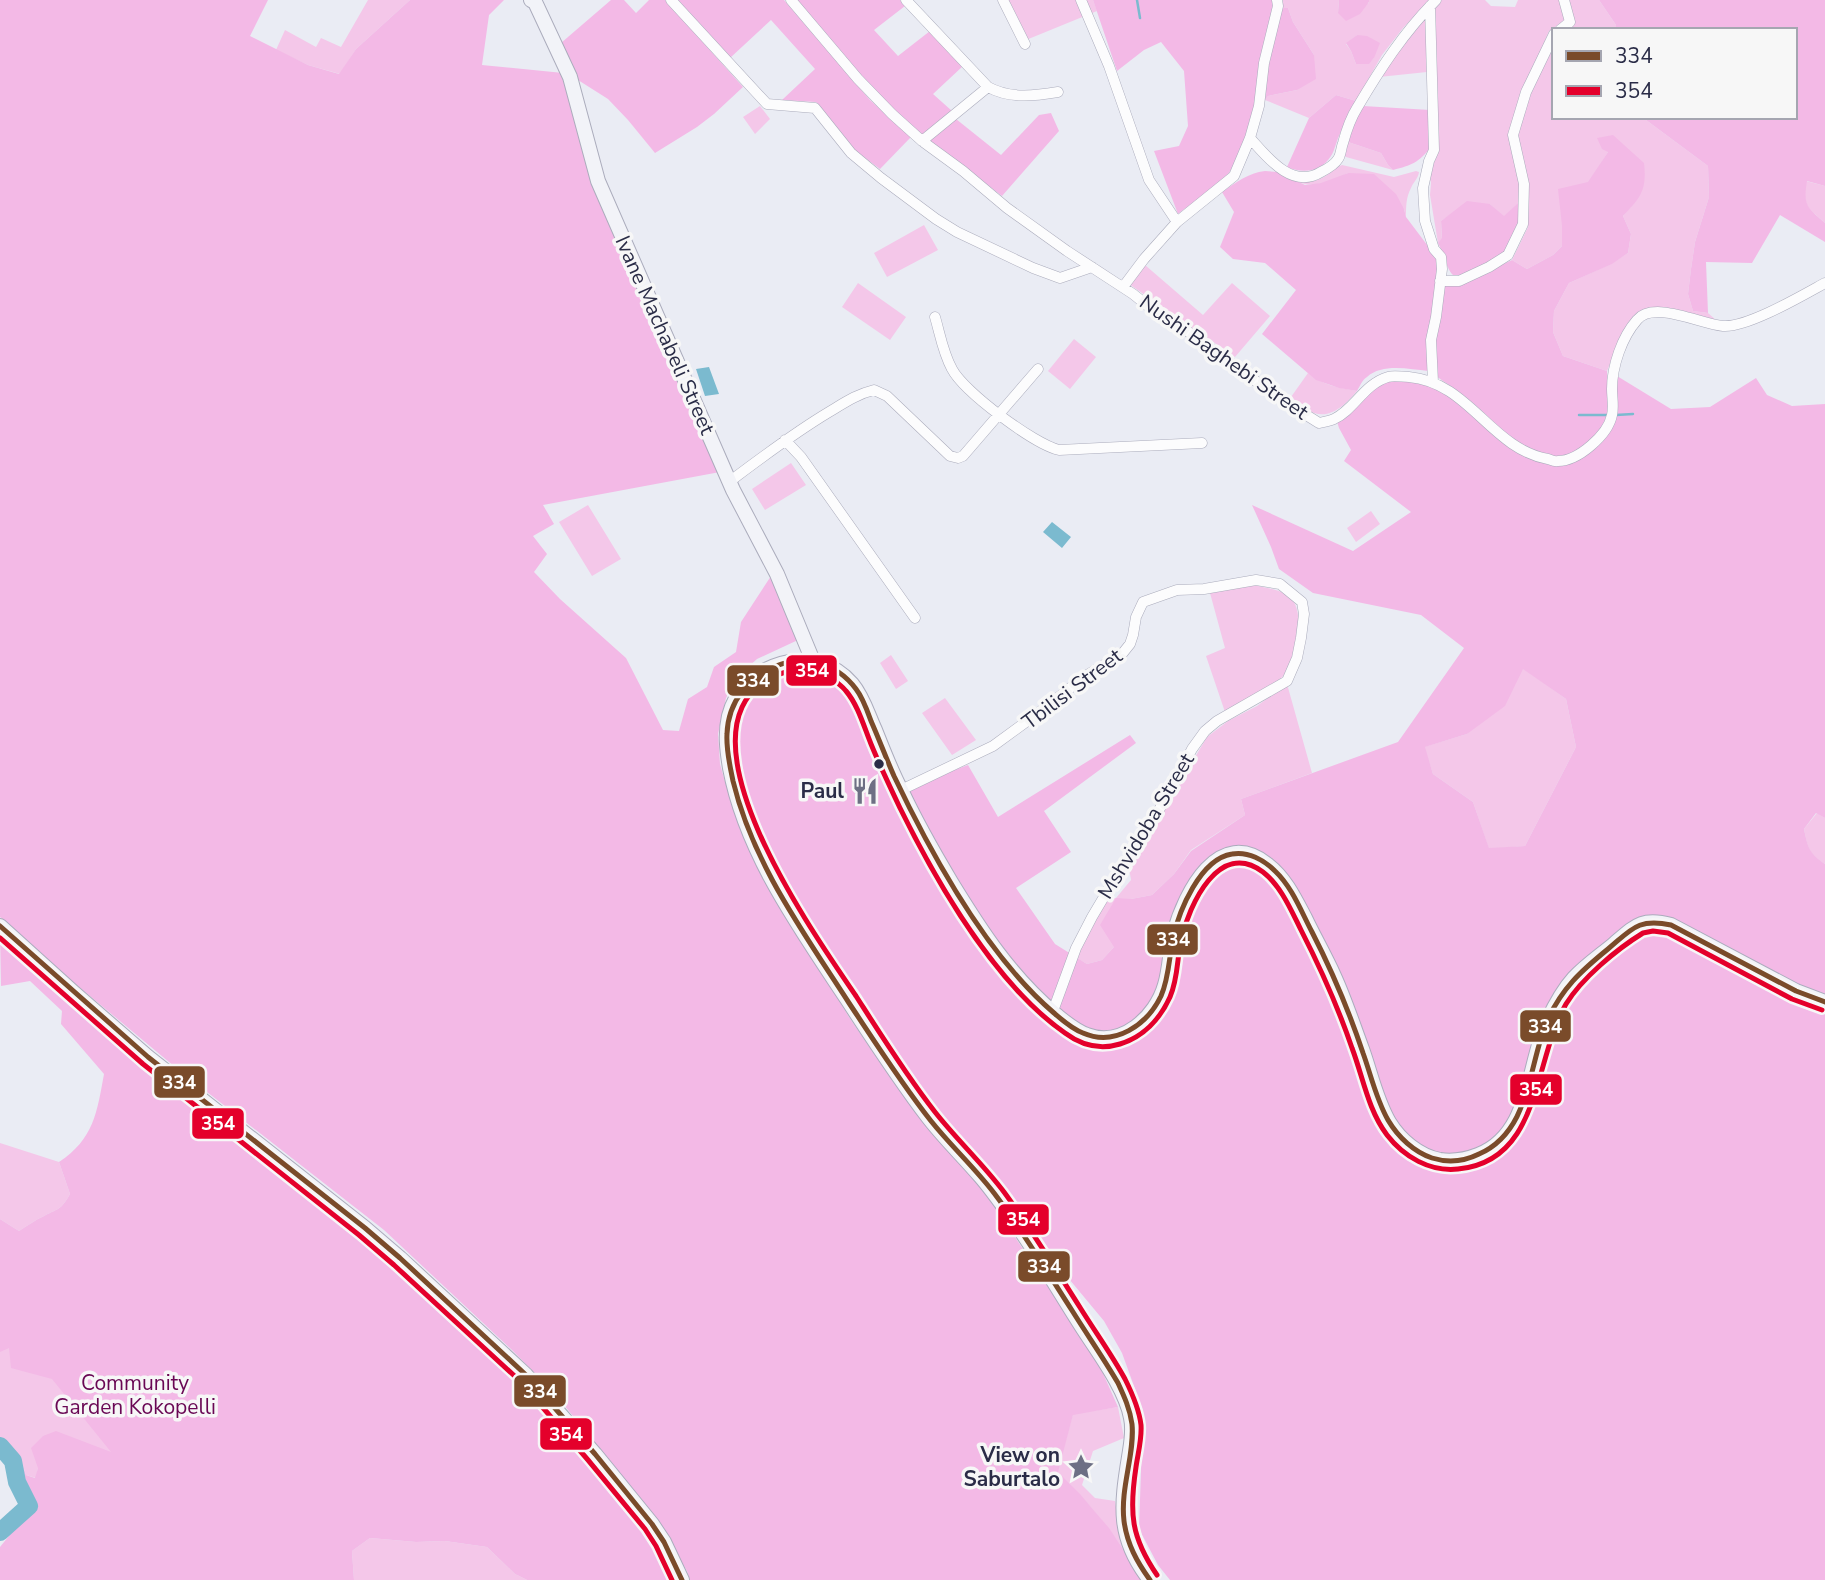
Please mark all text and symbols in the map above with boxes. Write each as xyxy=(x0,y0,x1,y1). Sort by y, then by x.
legend xyxy=(1552,28,1797,119)
text: 334 xyxy=(1615,42,1653,70)
text: 354 xyxy=(1615,77,1653,105)
street label: Ivane Machabeli Street xyxy=(609,231,722,439)
street label: Nushi Baghebi Street xyxy=(1134,288,1315,426)
street label: Tbilisi Street xyxy=(1016,642,1128,736)
line badge: 354 xyxy=(785,654,838,687)
text: 354 xyxy=(795,658,829,684)
line badge: 334 xyxy=(726,664,780,697)
text: 334 xyxy=(736,668,770,694)
street label: Mshvidoba Street xyxy=(1091,747,1201,904)
unlabelled marker xyxy=(872,757,886,771)
restaurant icon: Paul xyxy=(850,776,880,806)
place label: Paul xyxy=(800,777,844,805)
line badge: 334 xyxy=(1146,923,1199,956)
text: 334 xyxy=(1156,927,1190,953)
line badge: 334 xyxy=(1519,1009,1572,1043)
text: 334 xyxy=(1528,1014,1562,1040)
line badge: 334 xyxy=(153,1065,206,1099)
text: 334 xyxy=(162,1070,196,1096)
line badge: 354 xyxy=(1509,1073,1563,1106)
text: 354 xyxy=(1519,1077,1553,1103)
line badge: 354 xyxy=(191,1107,245,1140)
text: 354 xyxy=(201,1111,235,1137)
line badge: 354 xyxy=(997,1203,1050,1236)
text: 354 xyxy=(1006,1207,1040,1233)
line badge: 334 xyxy=(1017,1250,1071,1283)
text: 334 xyxy=(1027,1254,1061,1280)
park label: Community Garden Kokopelli xyxy=(54,1369,216,1421)
line badge: 334 xyxy=(513,1374,567,1408)
text: 334 xyxy=(523,1379,557,1405)
line badge: 354 xyxy=(539,1417,593,1451)
text: 354 xyxy=(549,1422,583,1448)
place label: View on Saburtalo xyxy=(963,1441,1060,1493)
place icon: View on Saburtalo xyxy=(1066,1452,1096,1482)

